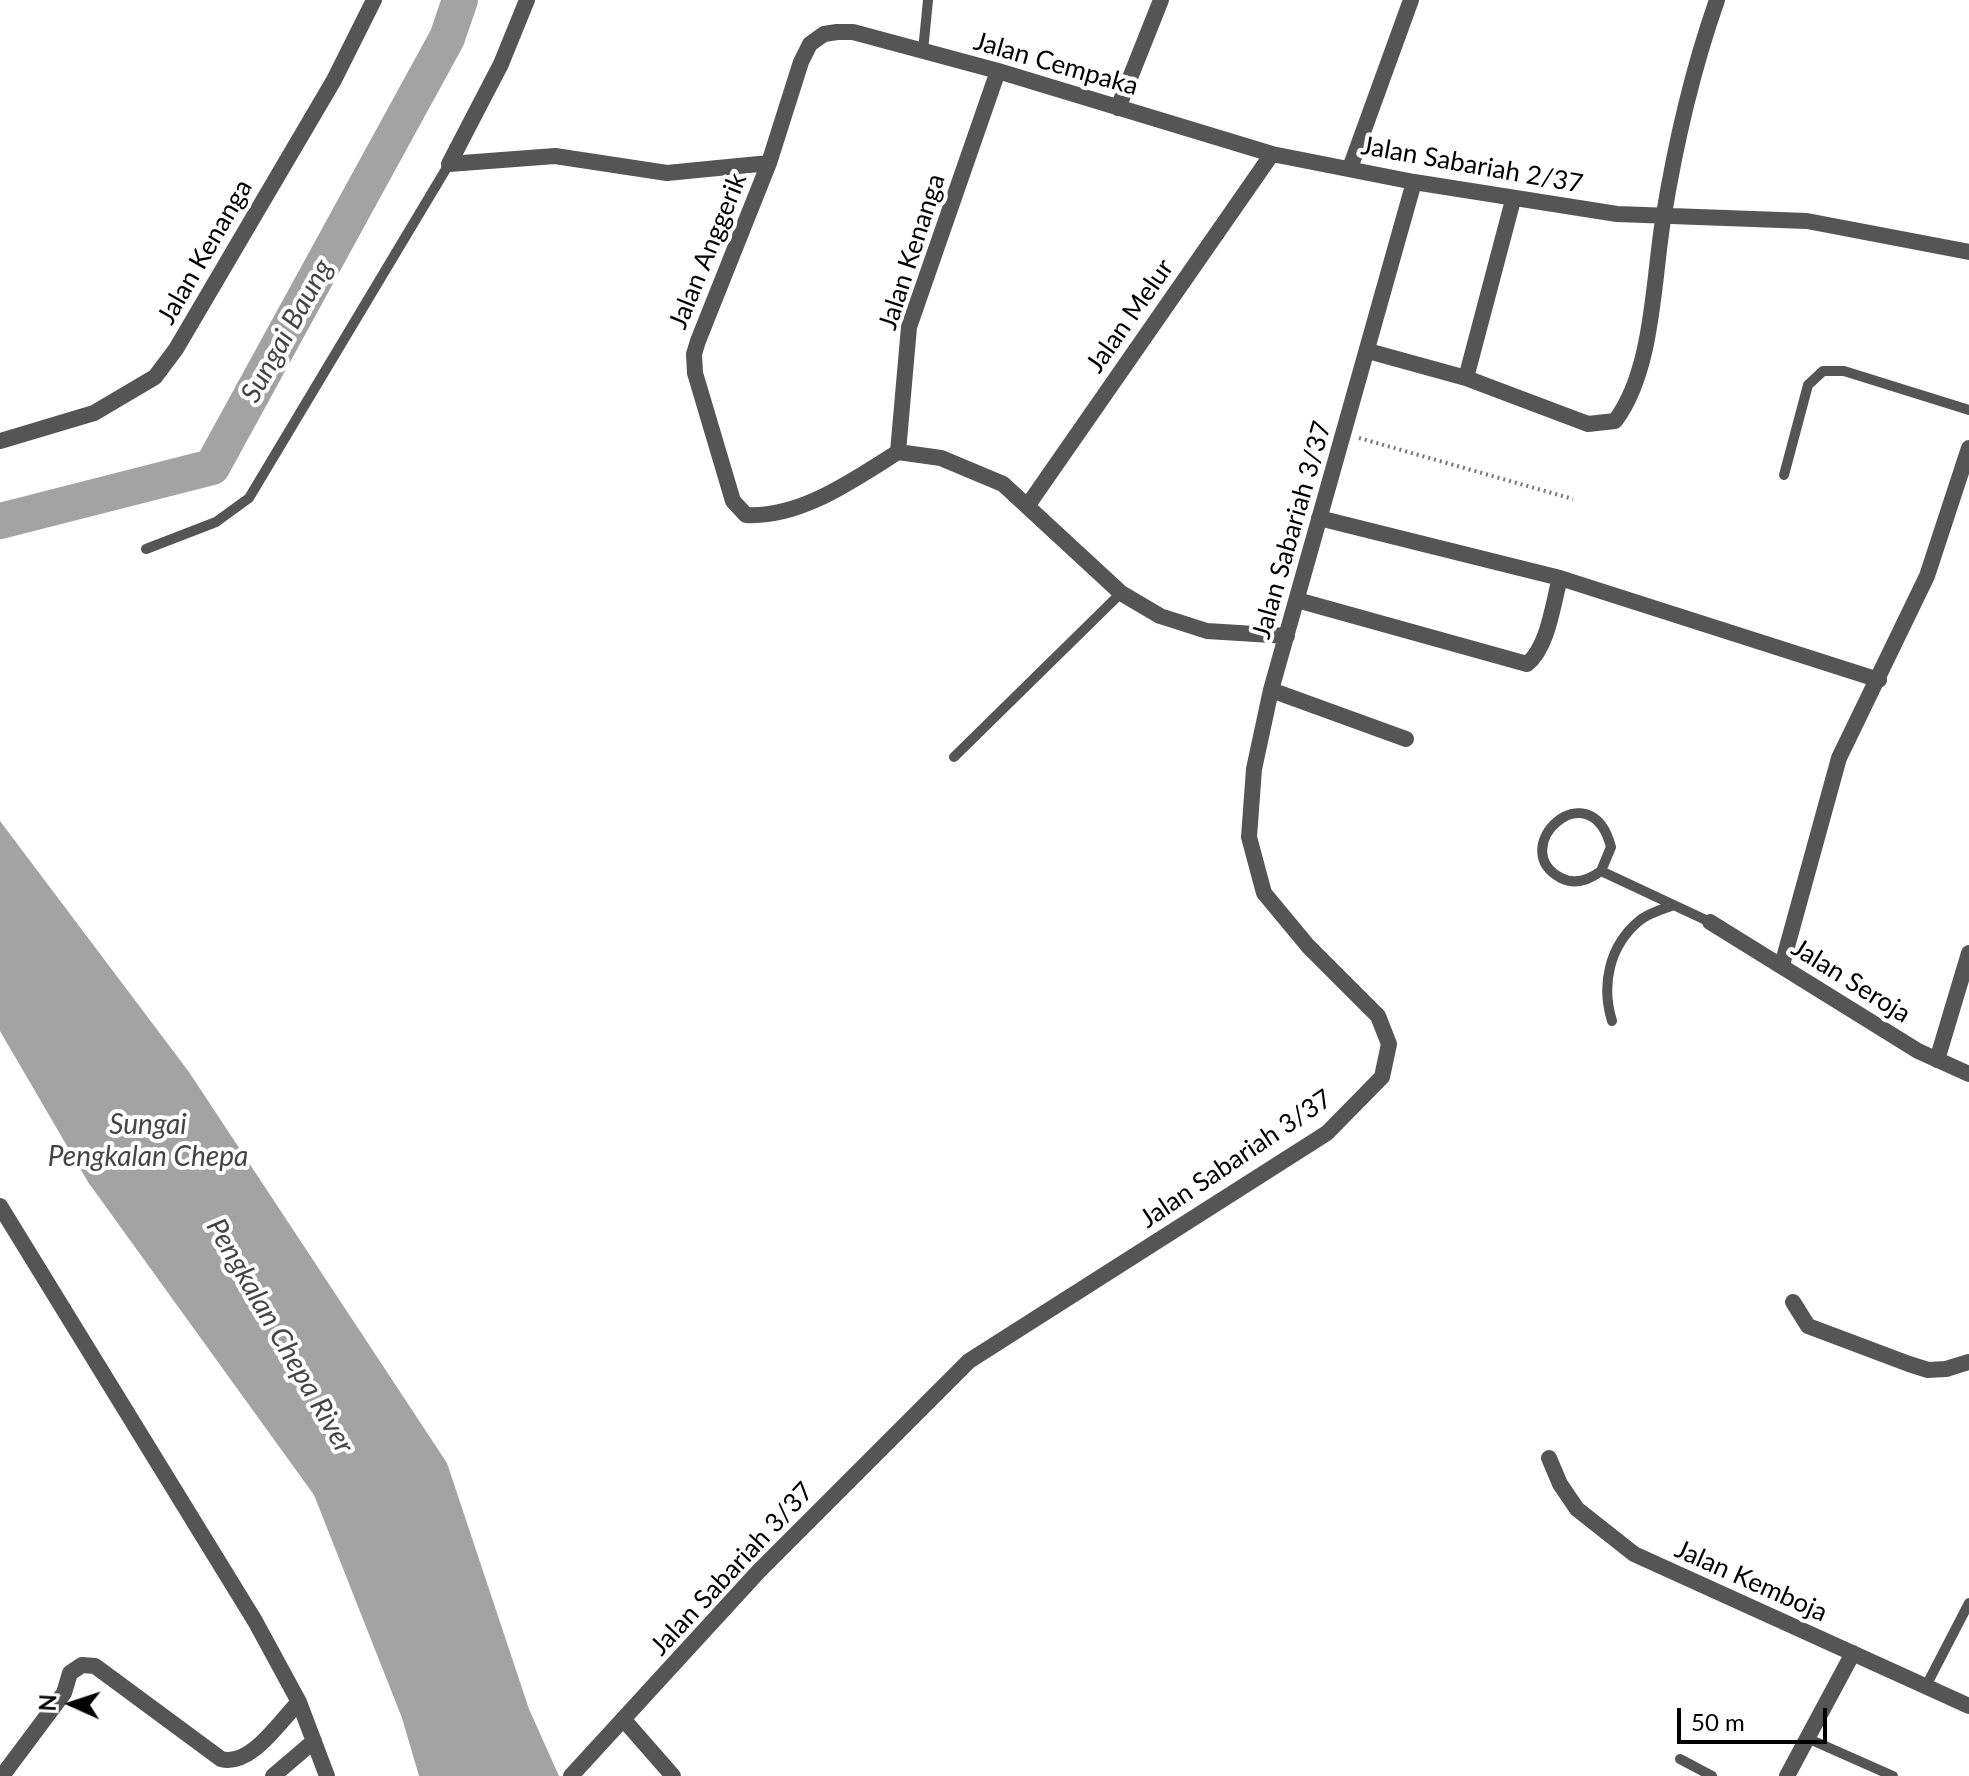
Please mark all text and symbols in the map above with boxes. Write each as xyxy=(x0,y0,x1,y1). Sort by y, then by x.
street label: Jalan Cempaka xyxy=(970,26,1142,102)
street label: Jalan Sabariah 2/37 xyxy=(1359,130,1585,200)
street label: Jalan Anggerik xyxy=(663,169,753,333)
street label: Jalan Kenanga xyxy=(872,170,952,334)
street label: Jalan Kenanga xyxy=(151,174,259,330)
street label: Jalan Melur xyxy=(1080,253,1180,379)
water label: Sungai Baung xyxy=(234,254,340,408)
street label: Jalan Sabariah 3/37 xyxy=(1246,418,1338,642)
street label: Jalan Seroja xyxy=(1786,932,1916,1030)
street label: Jalan Sabariah 3/37 xyxy=(1134,1083,1338,1235)
water label: Sungai Pengkalan Chepa xyxy=(48,1108,248,1174)
water label: Pengkalan Chepa River xyxy=(199,1213,361,1459)
street label: Jalan Sabariah 3/37 xyxy=(644,1476,820,1662)
street label: Jalan Kemboja xyxy=(1670,1534,1832,1628)
north arrow xyxy=(32,1664,112,1744)
scale bar xyxy=(1681,1692,1831,1742)
text: N xyxy=(34,1694,61,1712)
text: 50 m xyxy=(1691,1707,1745,1736)

